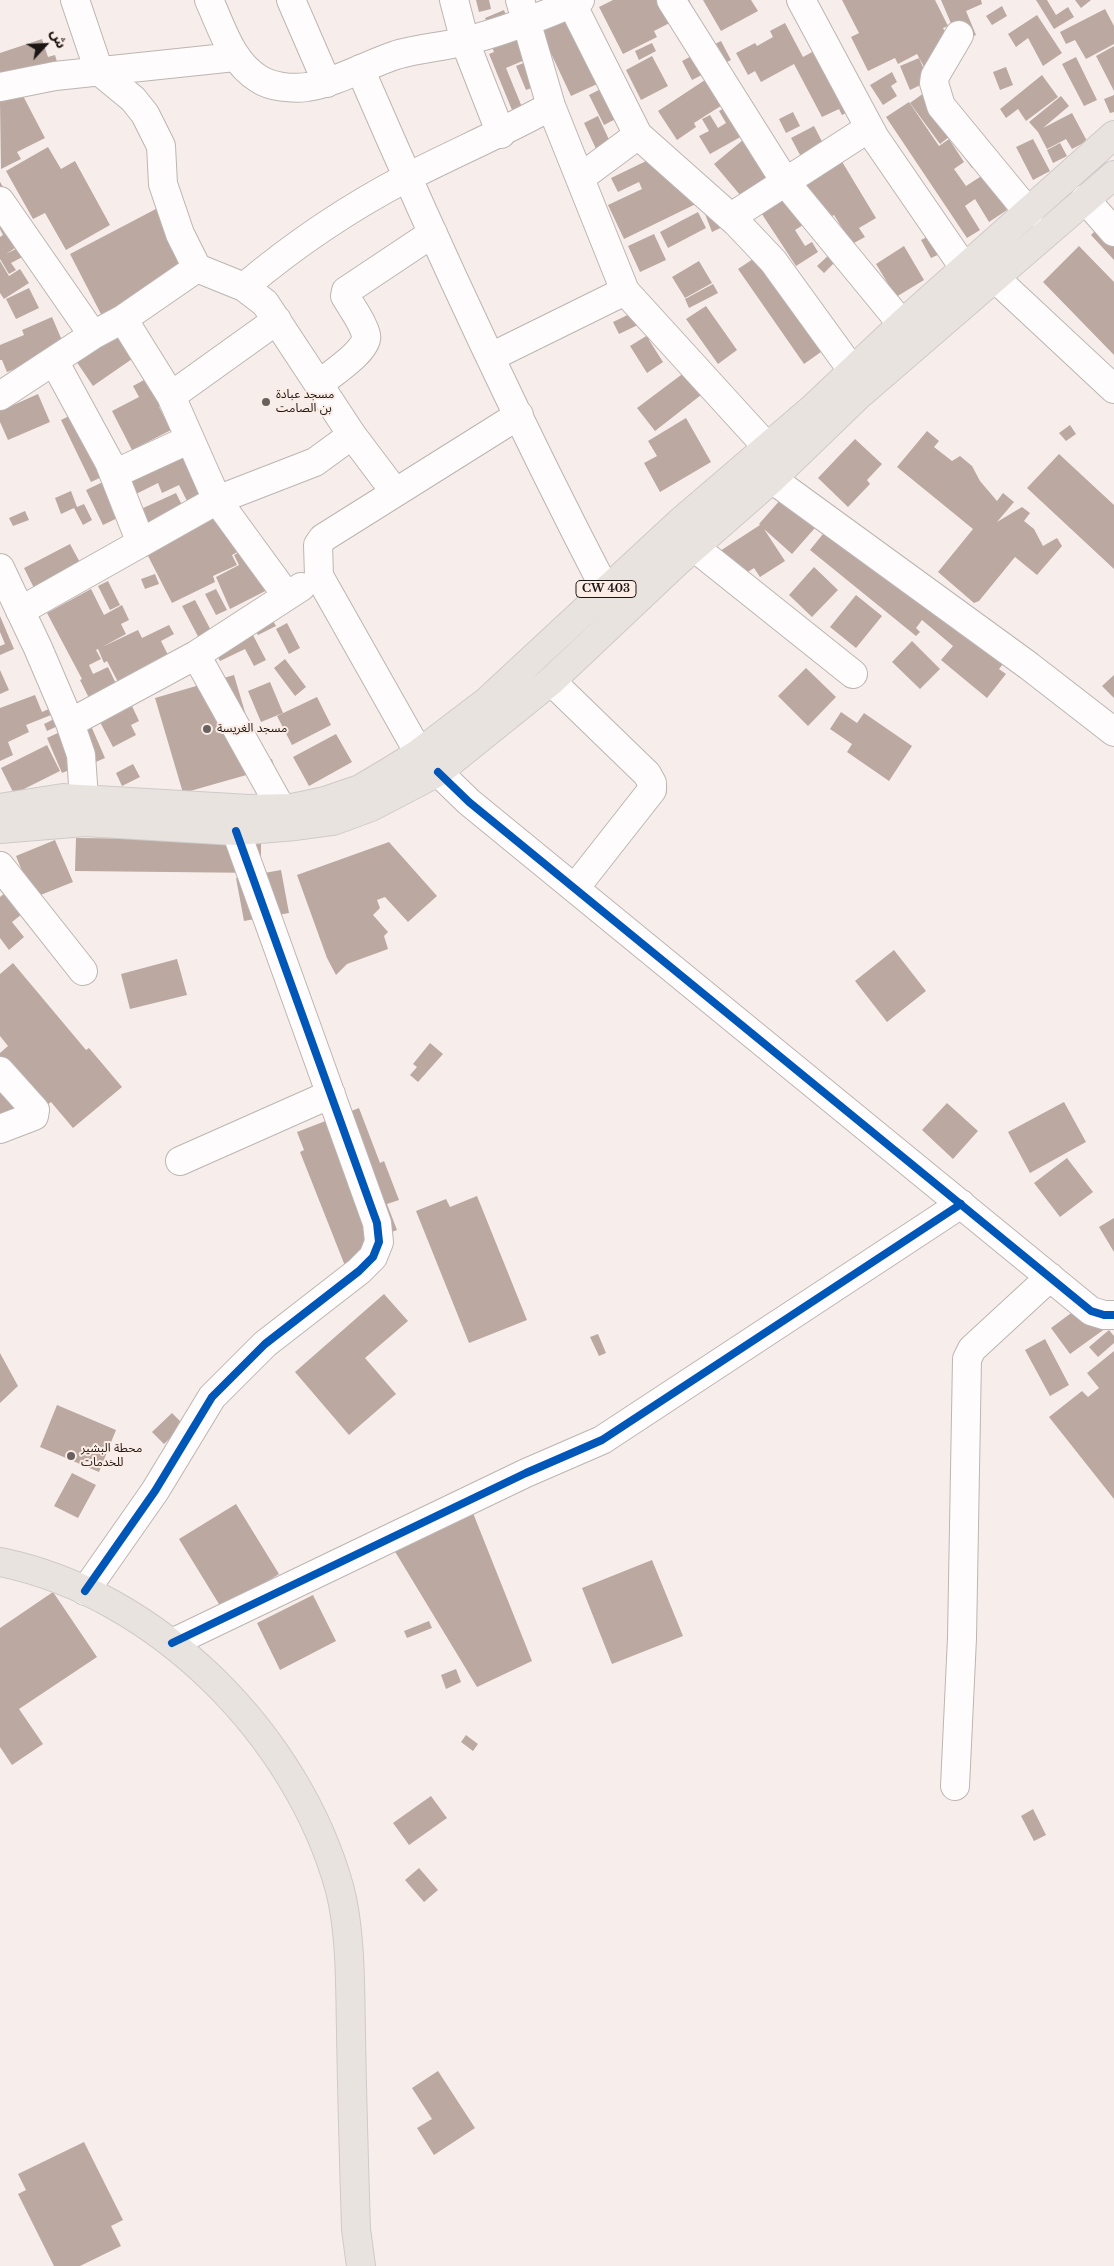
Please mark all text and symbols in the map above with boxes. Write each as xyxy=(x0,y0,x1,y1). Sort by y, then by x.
north arrow xyxy=(20,20,70,70)
text: ش xyxy=(46,26,71,51)
place label: مسجد عبادة بن الصامت xyxy=(276,388,334,416)
marker: مسجد عبادة بن الصامت xyxy=(260,396,272,408)
road number: CW 403 xyxy=(576,580,636,598)
place label: مسجد الغريسة xyxy=(217,722,287,736)
marker: مسجد الغريسة xyxy=(201,723,213,735)
place label: محطة البشير للخدمات xyxy=(81,1442,142,1470)
marker: محطة البشير للخدمات xyxy=(65,1450,77,1462)

